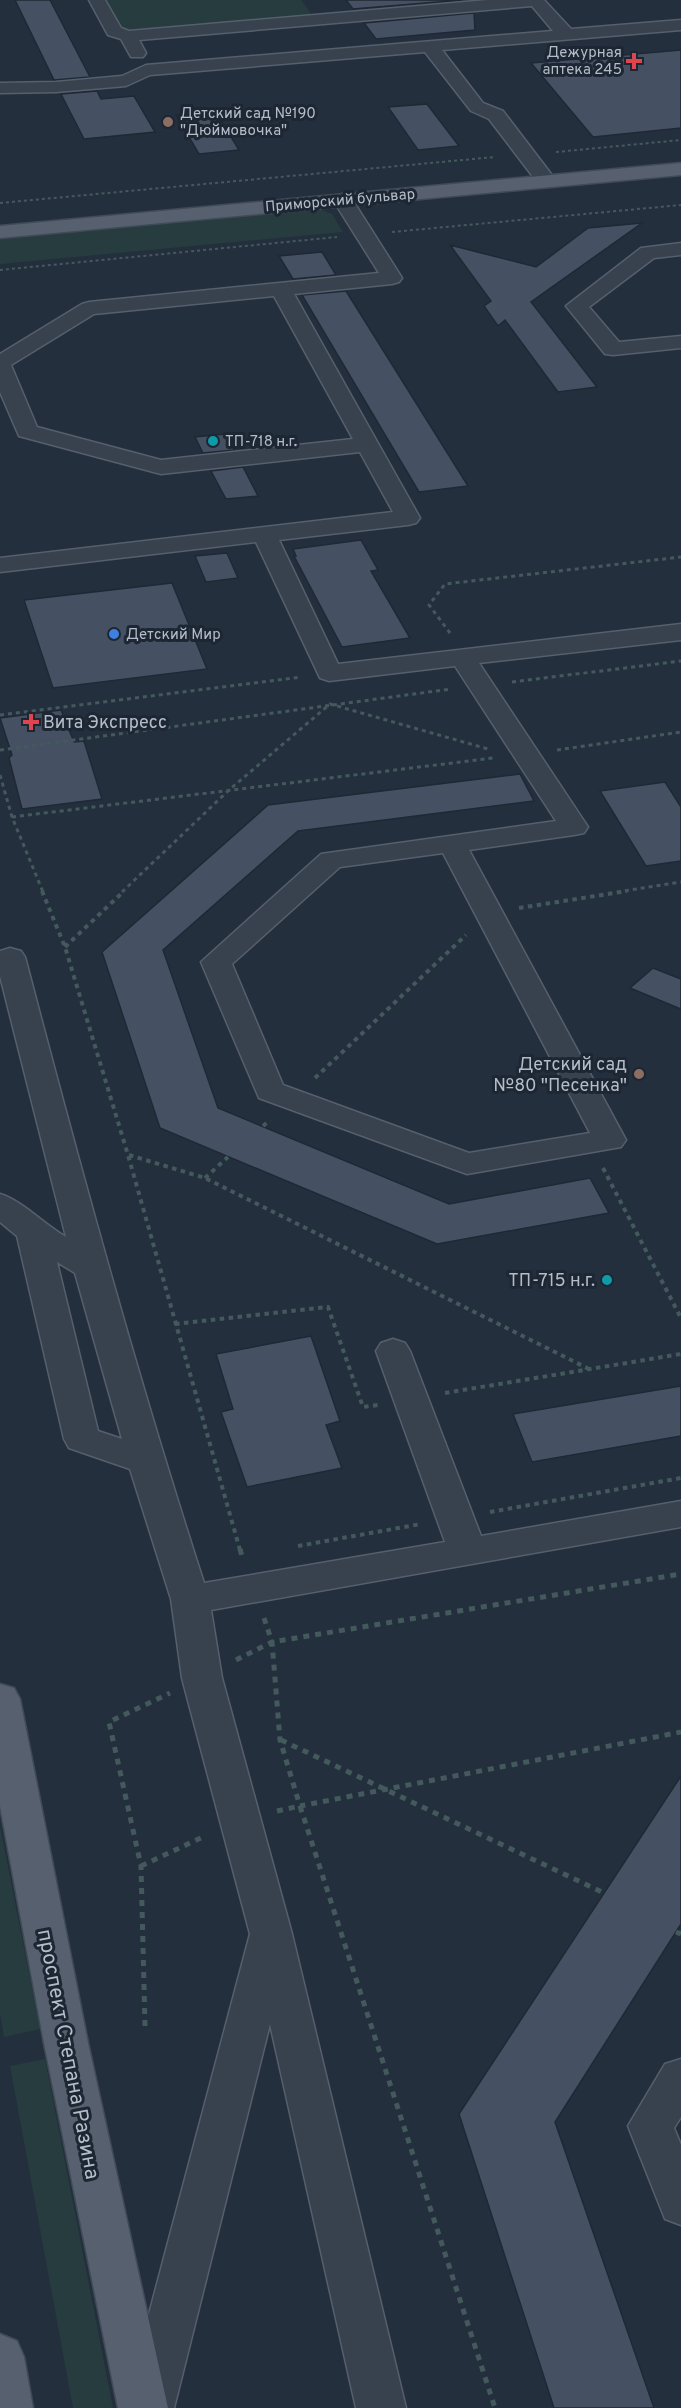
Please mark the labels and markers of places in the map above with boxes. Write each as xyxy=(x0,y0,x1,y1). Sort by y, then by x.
place label: Дежурная аптека 245 xyxy=(543,44,622,80)
marker: Дежурная аптека 245 xyxy=(627,54,641,68)
place label: Детский сад №190 "Дюймовочка" xyxy=(180,105,316,141)
marker: Детский сад №190 "Дюймовочка" xyxy=(161,115,175,129)
place label: ТП-718 н.г. xyxy=(225,433,297,452)
marker: ТП-718 н.г. xyxy=(206,434,220,448)
place label: Детский Мир xyxy=(126,626,221,645)
marker: Детский Мир xyxy=(107,627,121,641)
place label: Вита Экспресс xyxy=(43,712,167,735)
marker: Вита Экспресс xyxy=(24,715,38,729)
place label: Детский сад №80 "Песенка" xyxy=(493,1054,627,1098)
marker: Детский сад №80 "Песенка" xyxy=(632,1067,646,1081)
place label: ТП-715 н.г. xyxy=(508,1270,595,1293)
marker: ТП-715 н.г. xyxy=(600,1273,614,1287)

